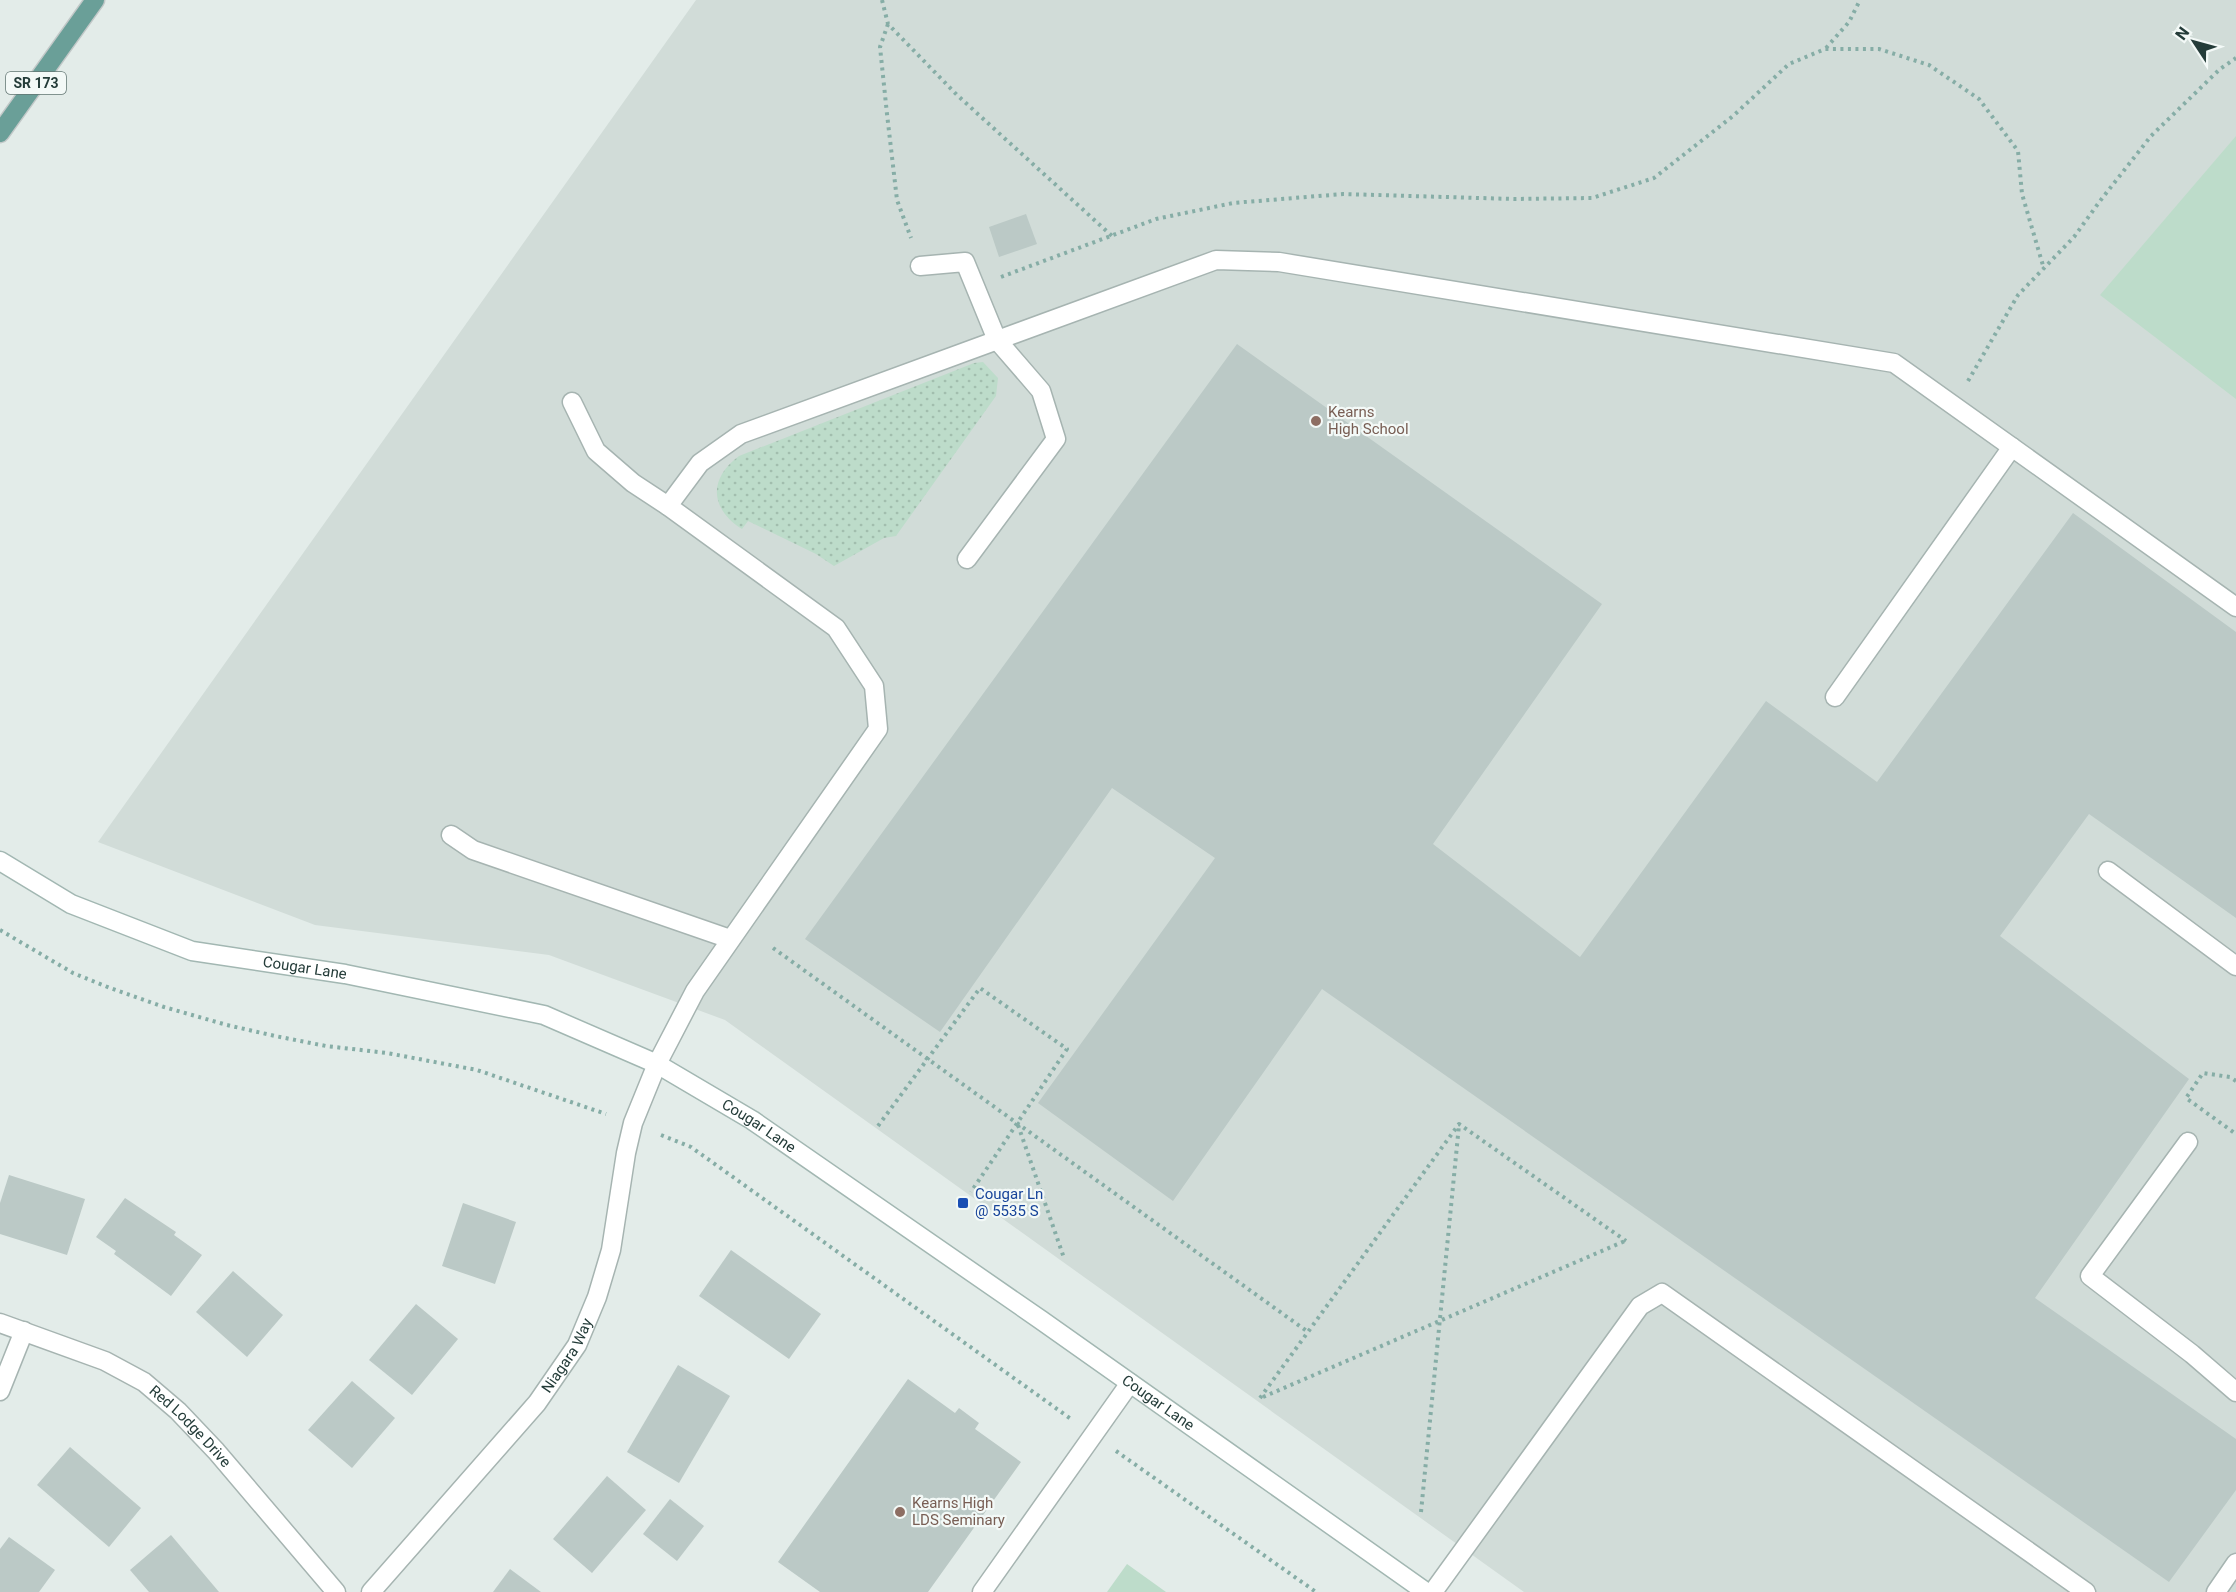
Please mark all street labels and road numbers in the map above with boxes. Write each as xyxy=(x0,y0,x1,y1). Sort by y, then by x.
road number: SR 173 xyxy=(6,72,66,94)
street label: Cougar Lane xyxy=(262,953,348,983)
street label: Cougar Lane xyxy=(719,1095,799,1157)
street label: Niagara Way xyxy=(538,1316,596,1396)
street label: Cougar Lane xyxy=(1118,1371,1198,1435)
street label: Red Lodge Drive xyxy=(146,1382,235,1471)

